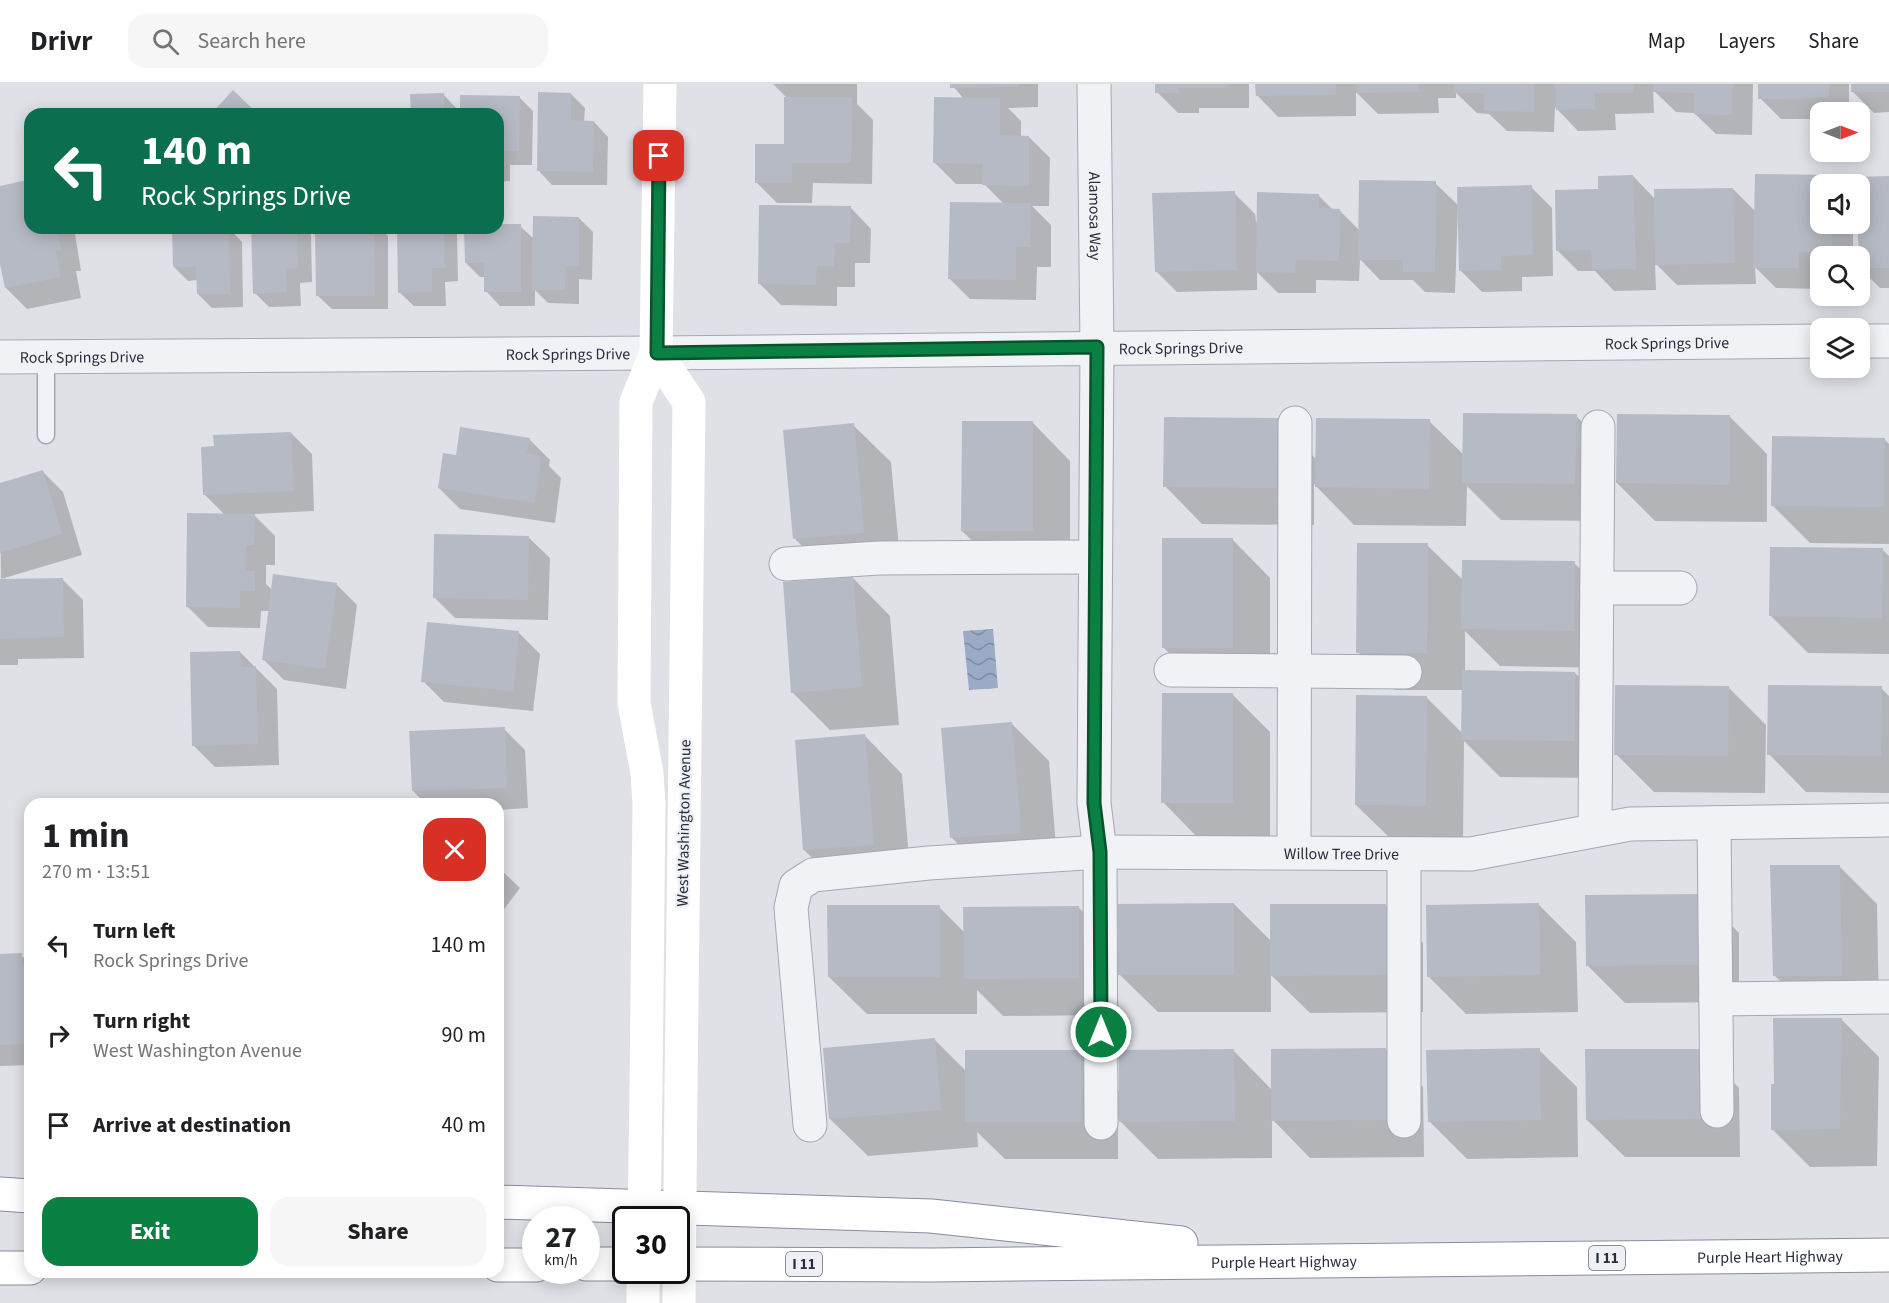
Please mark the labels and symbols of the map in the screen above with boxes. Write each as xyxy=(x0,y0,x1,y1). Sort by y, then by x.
north arrow xyxy=(1810,102,1870,162)
pin xyxy=(633,130,684,181)
street label: Alamosa Way xyxy=(1083,172,1106,261)
street label: Rock Springs Drive xyxy=(1605,332,1729,355)
street label: Rock Springs Drive xyxy=(1119,337,1243,360)
street label: Rock Springs Drive xyxy=(506,343,630,366)
street label: Rock Springs Drive xyxy=(20,346,144,369)
street label: West Washington Avenue xyxy=(672,739,696,907)
street label: Willow Tree Drive xyxy=(1284,843,1399,866)
position arrow xyxy=(1069,1000,1133,1064)
speed limit sign: 30 xyxy=(612,1206,690,1284)
street label: Purple Heart Highway xyxy=(1697,1245,1844,1269)
road number: I 11 xyxy=(1589,1246,1625,1270)
street label: Purple Heart Highway xyxy=(1211,1251,1358,1274)
road number: I 11 xyxy=(786,1252,822,1276)

